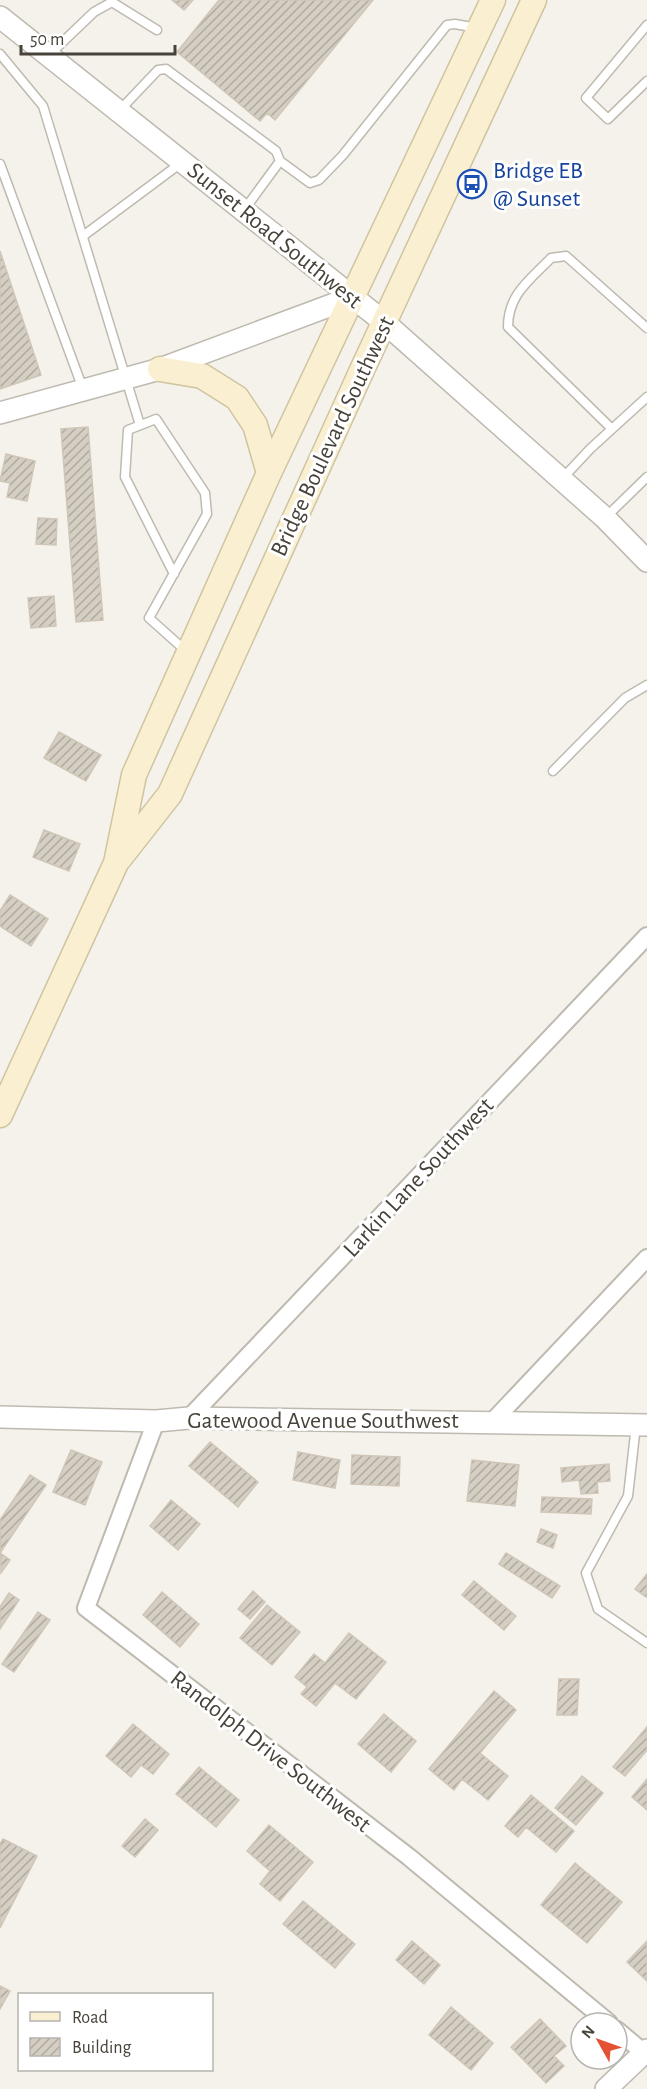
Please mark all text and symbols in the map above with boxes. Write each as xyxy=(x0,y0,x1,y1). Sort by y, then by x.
scale bar xyxy=(21,18,176,56)
text: 50 m xyxy=(30,31,64,49)
street label: Sunset Road Southwest xyxy=(183,158,366,314)
place label: Bridge EB @ Sunset xyxy=(493,159,583,211)
bus stop icon: Bridge EB @ Sunset xyxy=(456,168,488,200)
street label: Bridge Boulevard Southwest xyxy=(267,312,399,560)
street label: Larkin Lane Southwest xyxy=(339,1093,499,1262)
street label: Gatewood Avenue Southwest xyxy=(187,1409,459,1433)
street label: Randolph Drive Southwest xyxy=(166,1666,375,1837)
legend xyxy=(18,1993,213,2071)
text: Road xyxy=(72,2009,108,2027)
north arrow xyxy=(569,2011,629,2071)
text: N xyxy=(579,2023,598,2041)
text: Building xyxy=(72,2039,132,2057)

